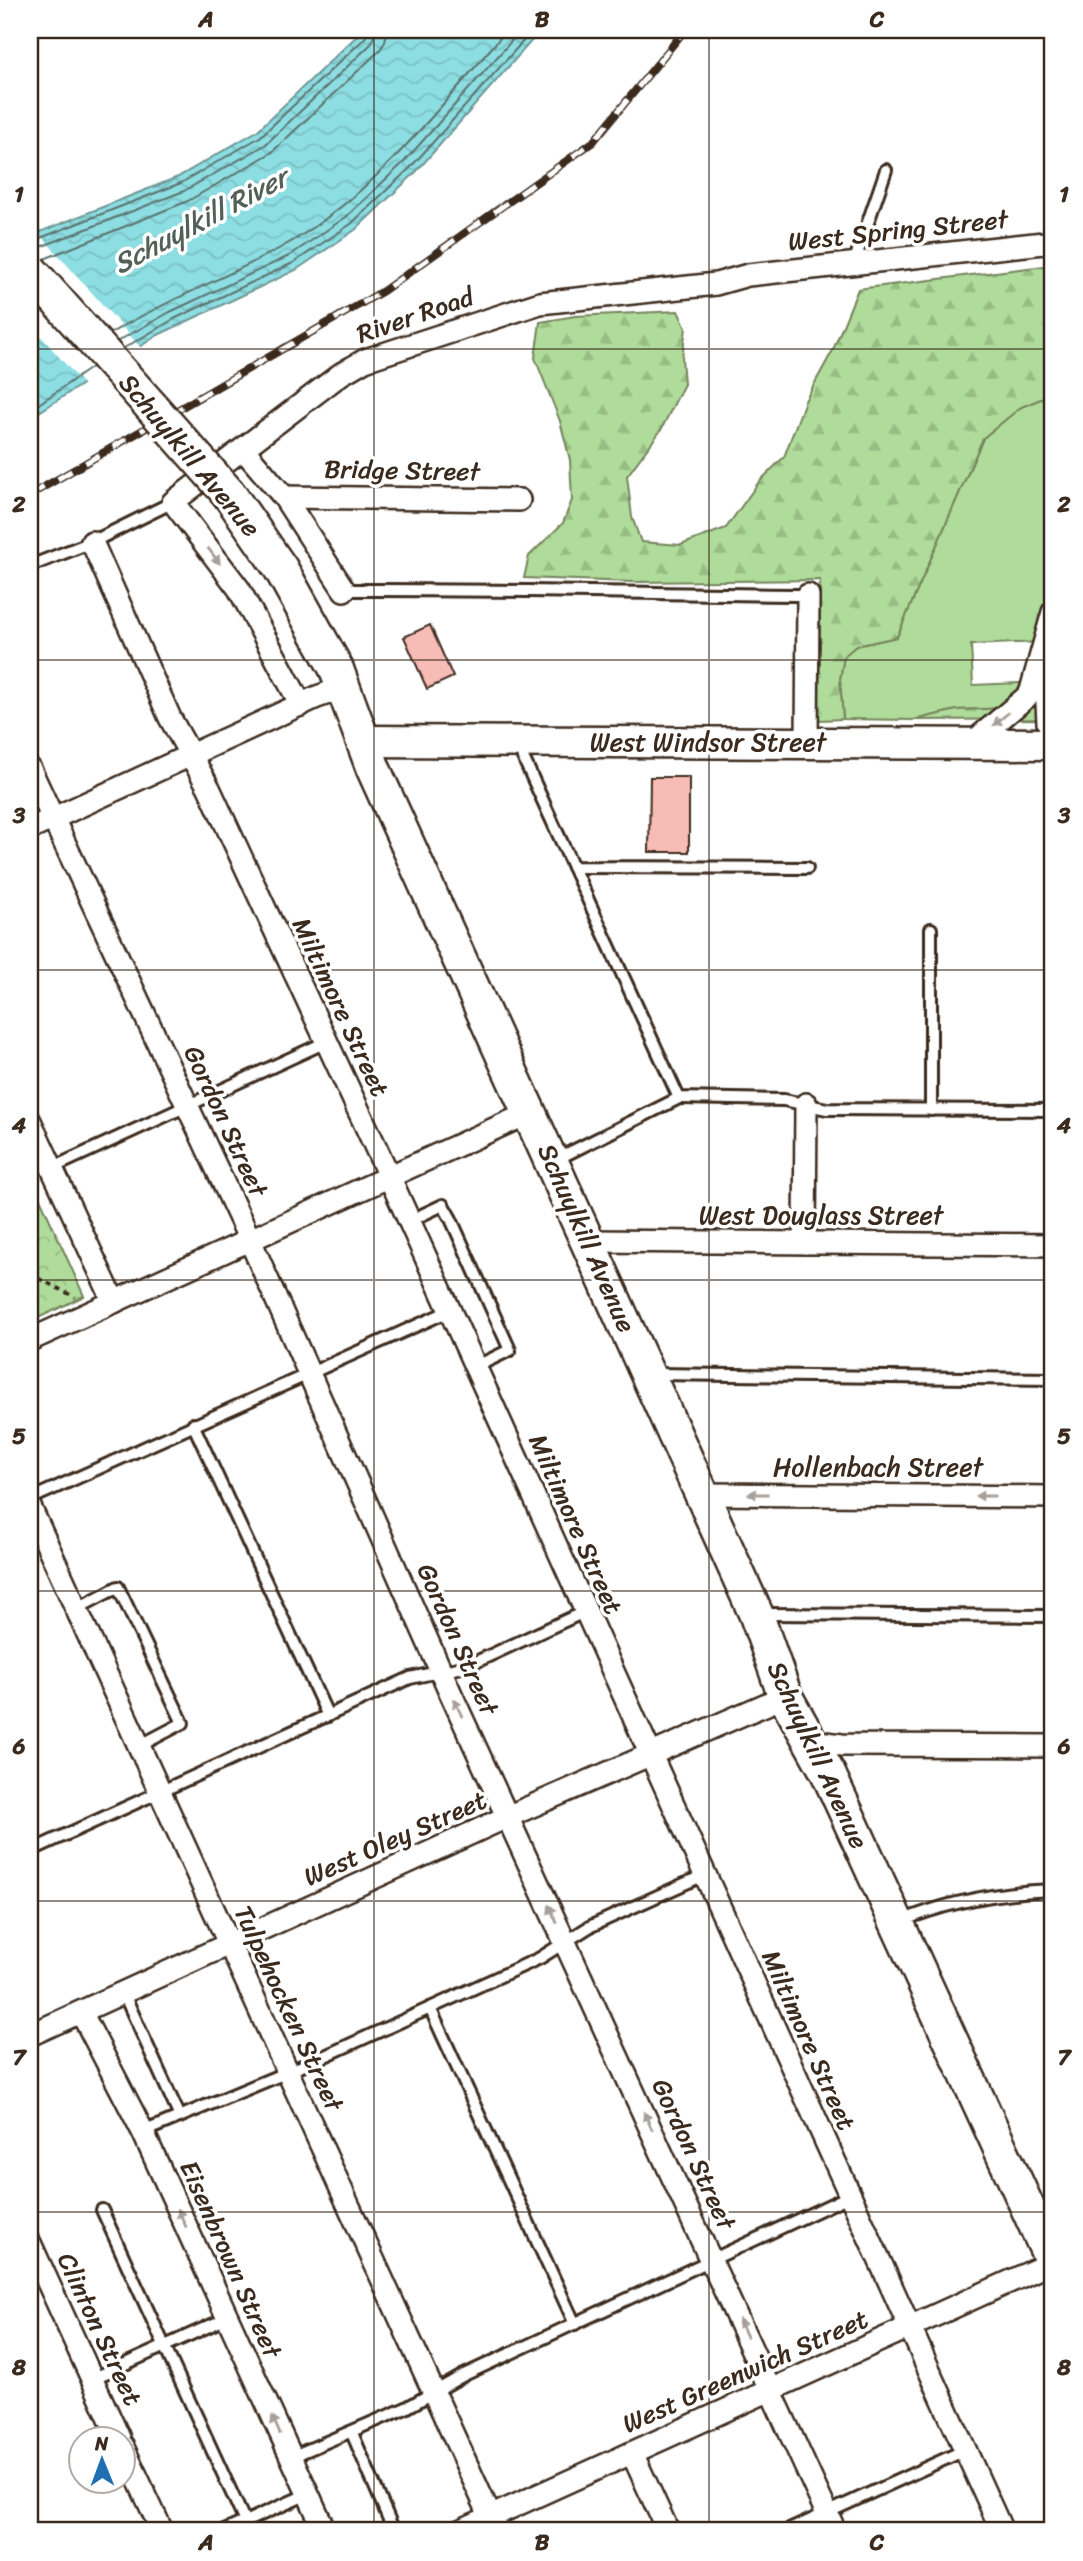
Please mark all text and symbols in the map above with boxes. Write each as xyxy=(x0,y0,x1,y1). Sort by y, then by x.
text: A xyxy=(197,0,214,40)
text: B xyxy=(535,0,550,40)
text: C xyxy=(869,0,885,40)
water label: Schuylkill River xyxy=(104,151,301,287)
text: 1 xyxy=(14,174,24,215)
text: 1 xyxy=(1059,174,1069,215)
street label: West Spring Street xyxy=(786,195,1012,264)
street label: River Road xyxy=(350,273,482,356)
street label: Schuylkill Avenue xyxy=(107,362,273,548)
street label: Bridge Street xyxy=(324,446,482,494)
text: 2 xyxy=(11,484,26,525)
text: 2 xyxy=(1056,484,1071,525)
one-way arrow xyxy=(207,547,221,565)
one-way arrow xyxy=(992,711,1010,726)
street label: West Windsor Street xyxy=(590,719,828,765)
text: 3 xyxy=(12,795,26,836)
text: 3 xyxy=(1057,795,1071,836)
street label: Miltimore Street xyxy=(279,910,403,1104)
street label: Gordon Street xyxy=(171,1038,282,1206)
text: 4 xyxy=(11,1105,27,1146)
text: 4 xyxy=(1056,1105,1072,1146)
street label: Schuylkill Avenue xyxy=(525,1136,649,1340)
street label: West Douglass Street xyxy=(699,1192,945,1238)
text: 5 xyxy=(12,1416,26,1457)
text: 5 xyxy=(1057,1416,1071,1457)
street label: Miltimore Street xyxy=(516,1426,636,1622)
street label: Hollenbach Street xyxy=(773,1444,985,1490)
one-way arrow xyxy=(746,1488,768,1500)
one-way arrow xyxy=(974,1490,996,1502)
street label: Gordon Street xyxy=(404,1555,513,1724)
street label: Schuylkill Avenue xyxy=(754,1653,882,1857)
one-way arrow xyxy=(452,1698,463,1718)
text: 6 xyxy=(11,1726,26,1767)
text: 6 xyxy=(1056,1726,1071,1767)
street label: West Oley Street xyxy=(296,1777,494,1899)
street label: Tulpehocken Street xyxy=(221,1897,358,2120)
one-way arrow xyxy=(547,1904,559,1924)
street label: Miltimore Street xyxy=(749,1942,869,2138)
text: 7 xyxy=(12,2037,27,2078)
text: 7 xyxy=(1057,2037,1072,2078)
street label: Gordon Street xyxy=(639,2071,750,2239)
one-way arrow xyxy=(642,2111,654,2131)
street label: Eisenbrown Street xyxy=(167,2152,296,2367)
one-way arrow xyxy=(176,2208,188,2228)
street label: Clinton Street xyxy=(44,2245,156,2413)
street label: West Greenwich Street xyxy=(615,2296,875,2446)
one-way arrow xyxy=(737,2318,749,2338)
text: 8 xyxy=(11,2347,26,2388)
text: 8 xyxy=(1056,2347,1071,2388)
one-way arrow xyxy=(270,2415,282,2435)
north arrow xyxy=(66,2424,136,2494)
text: N xyxy=(94,2427,109,2460)
text: A xyxy=(197,2522,214,2561)
text: B xyxy=(535,2522,550,2561)
text: C xyxy=(869,2522,885,2561)

